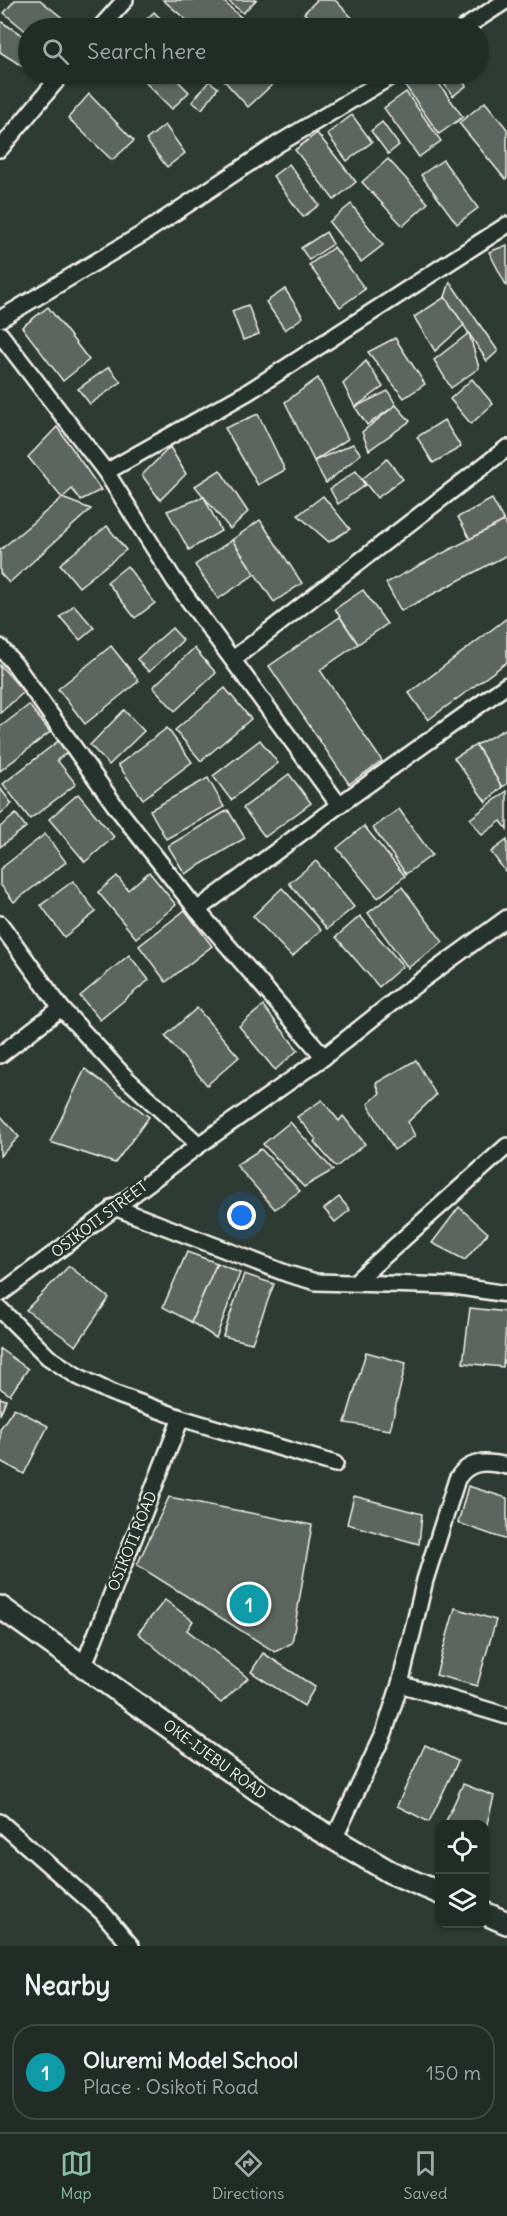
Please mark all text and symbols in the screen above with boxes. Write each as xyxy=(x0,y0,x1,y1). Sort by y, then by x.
search box xyxy=(18,18,489,84)
icon: search xyxy=(39,35,72,68)
text: Search here xyxy=(87,37,206,65)
street label: OSIKOTI STREET xyxy=(47,1177,151,1261)
your location xyxy=(227,1201,256,1230)
street label: OSIKOTI ROAD xyxy=(103,1488,161,1594)
pin: 1 xyxy=(230,1582,268,1626)
street label: OKE-IJEBU ROAD xyxy=(160,1715,270,1803)
map controls xyxy=(435,1820,489,1928)
button: locate xyxy=(435,1820,489,1874)
button: layers xyxy=(435,1874,489,1928)
text: Nearby xyxy=(24,1969,110,2002)
text: Oluremi Model School xyxy=(83,2046,298,2074)
text: 1 xyxy=(42,2060,49,2085)
text: 150 m xyxy=(426,2060,481,2085)
text: Place · Osikoti Road xyxy=(83,2074,258,2099)
tab: Map xyxy=(60,2147,93,2203)
tab: Directions xyxy=(212,2147,284,2203)
tab: Saved xyxy=(404,2147,447,2203)

